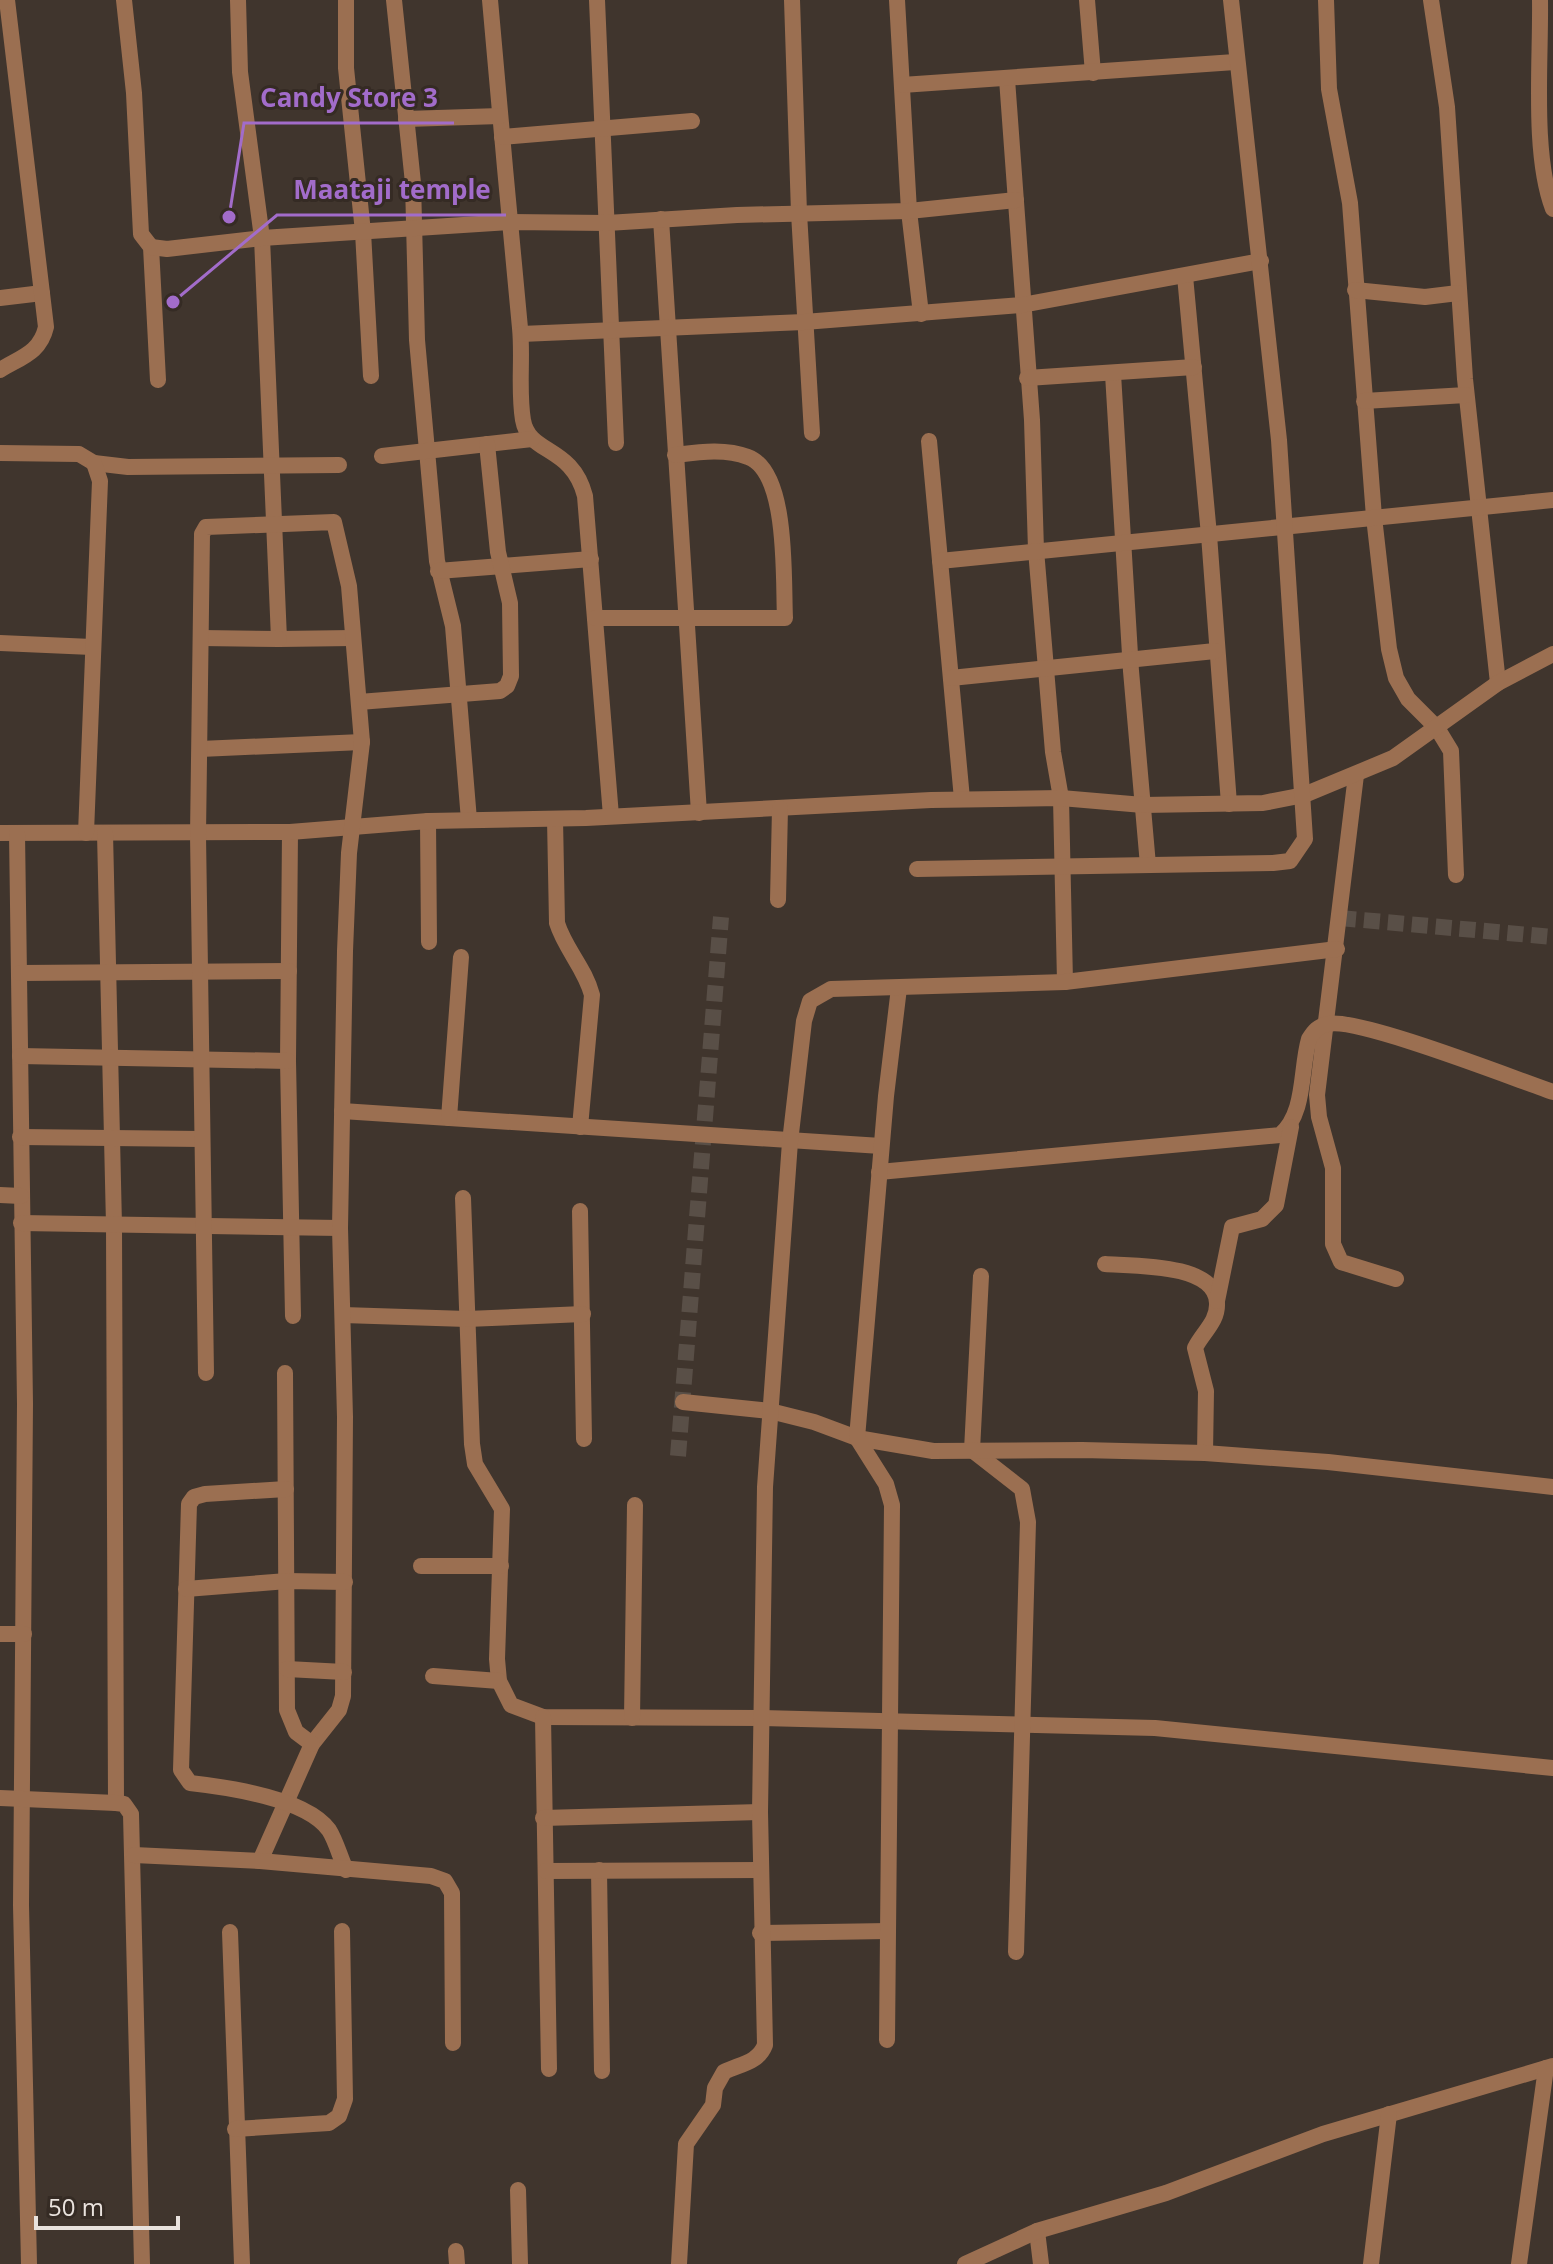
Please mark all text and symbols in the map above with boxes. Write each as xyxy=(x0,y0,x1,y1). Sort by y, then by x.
callout: Candy Store 3 xyxy=(244,73,454,123)
text: Candy Store 3 xyxy=(260,79,438,115)
callout: Maataji temple xyxy=(277,165,506,215)
text: Maataji temple xyxy=(293,171,491,207)
scale bar xyxy=(36,2180,178,2230)
text: 50 m xyxy=(48,2190,104,2223)

